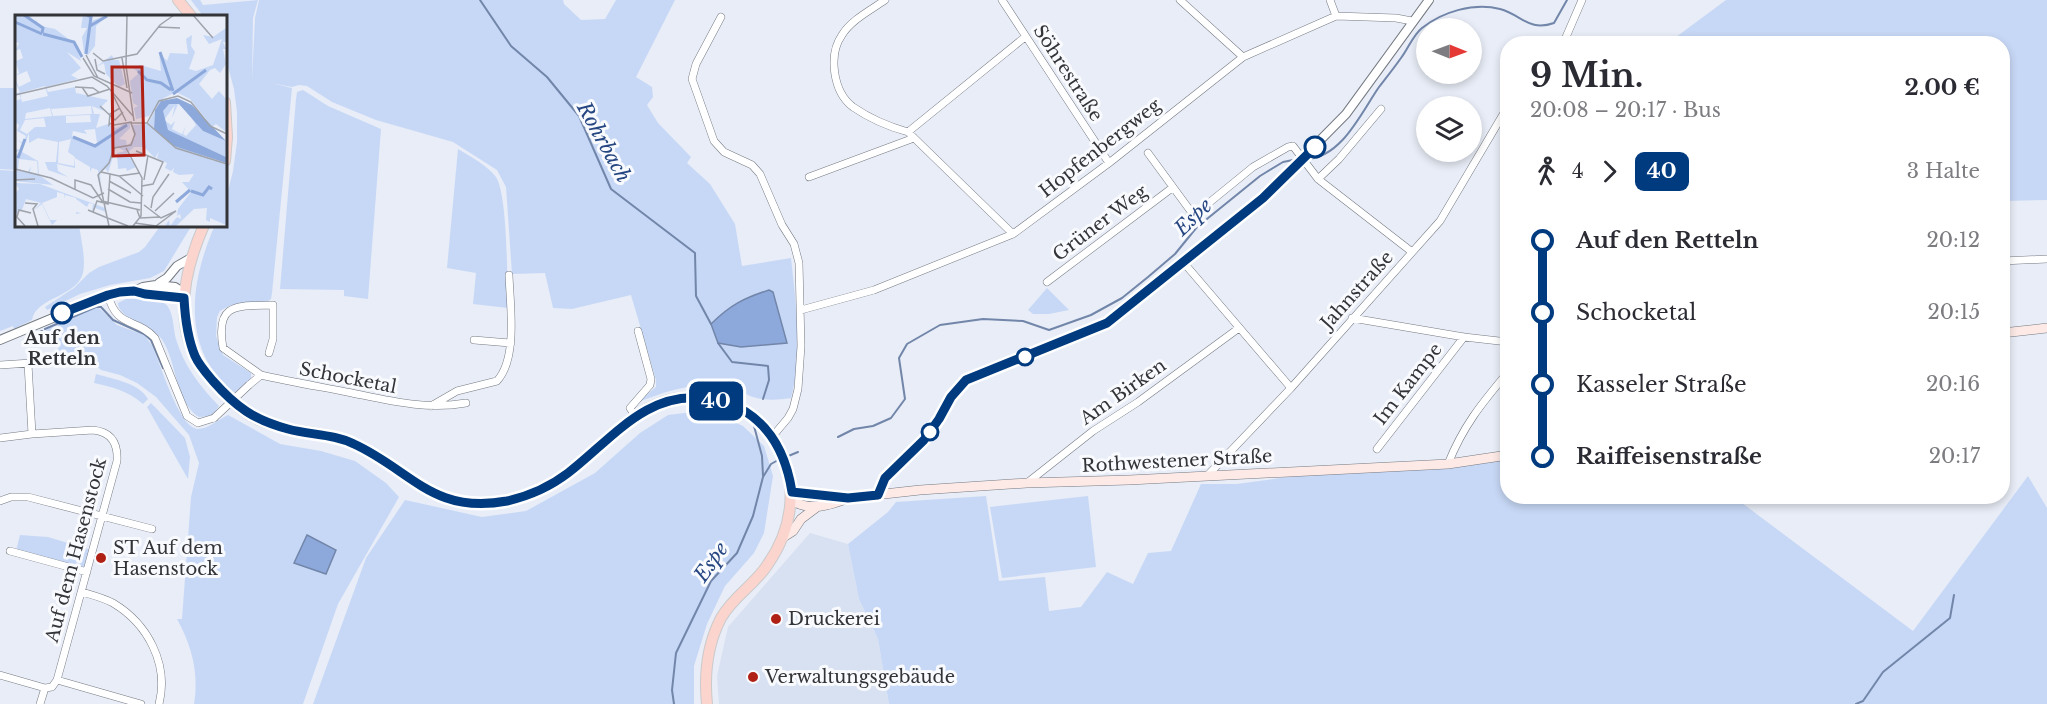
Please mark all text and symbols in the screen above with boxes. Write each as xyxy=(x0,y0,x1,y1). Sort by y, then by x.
inset map xyxy=(15,15,226,226)
north arrow xyxy=(1416,18,1482,84)
map controls xyxy=(1416,18,1482,162)
street label: Söhrestraße xyxy=(1029,21,1107,125)
text: 9 Min. xyxy=(1530,55,1643,96)
text: 2.00 € xyxy=(1905,74,1980,101)
street label: Hopfenbergweg xyxy=(1035,94,1165,202)
button: layers xyxy=(1416,96,1482,162)
water label: Rohrbach xyxy=(572,97,636,186)
text: 20:08 – 20:17 · Bus xyxy=(1530,98,1721,122)
unlabelled marker xyxy=(1304,136,1326,158)
icon: walk xyxy=(1530,155,1563,188)
icon: forward xyxy=(1593,155,1626,188)
text: 40 xyxy=(1647,158,1677,184)
text: 4 xyxy=(1572,159,1584,183)
text: 3 Halte xyxy=(1907,159,1980,183)
street label: Grüner Weg xyxy=(1048,180,1152,266)
water label: Espe xyxy=(1169,193,1217,241)
text: Auf den Retteln xyxy=(1576,227,1759,254)
text: 20:12 xyxy=(1926,228,1980,252)
street label: Jahnstraße xyxy=(1315,246,1398,335)
text: Schocketal xyxy=(1576,299,1696,326)
text: 20:15 xyxy=(1927,300,1980,324)
marker: Auf den Retteln xyxy=(51,302,73,324)
place label: Auf den Retteln xyxy=(23,327,100,370)
street label: Im Kampe xyxy=(1369,339,1447,429)
unlabelled marker xyxy=(1016,348,1034,366)
street label: Am Birken xyxy=(1075,354,1170,430)
street label: Schocketal xyxy=(298,358,399,398)
text: Kasseler Straße xyxy=(1576,371,1747,398)
text: 20:16 xyxy=(1926,372,1980,396)
line badge: 40 xyxy=(689,382,743,420)
text: 40 xyxy=(701,388,731,414)
unlabelled marker xyxy=(921,423,939,441)
text: Raiffeisenstraße xyxy=(1576,443,1762,470)
text: 20:17 xyxy=(1929,444,1980,468)
street label: Rothwestener Straße xyxy=(1081,445,1273,477)
street label: Auf dem Hasenstock xyxy=(40,455,111,646)
place label: ST Auf dem Hasenstock xyxy=(113,537,223,580)
water label: Espe xyxy=(688,538,733,587)
marker: ST Auf dem Hasenstock xyxy=(94,551,108,565)
place label: Druckerei xyxy=(788,608,880,630)
marker: Druckerei xyxy=(769,612,783,626)
place label: Verwaltungsgebäude xyxy=(764,666,955,688)
marker: Verwaltungsgebäude xyxy=(746,670,760,684)

